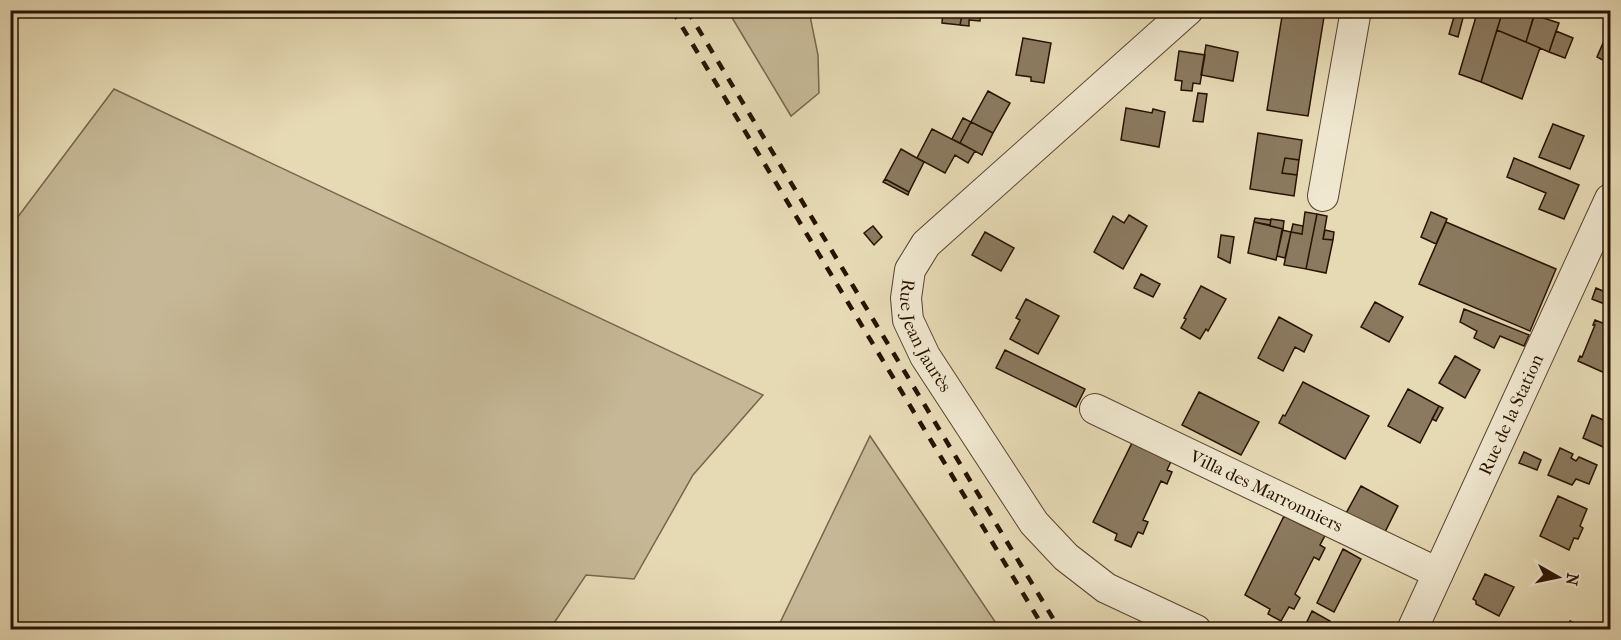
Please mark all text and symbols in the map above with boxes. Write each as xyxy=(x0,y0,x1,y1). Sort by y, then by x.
street label: Rue Jean Jaurès xyxy=(895,278,956,396)
street label: Rue de la Station xyxy=(1474,350,1548,478)
street label: Villa des Marronniers xyxy=(1186,445,1346,537)
north arrow xyxy=(1528,547,1588,607)
text: N xyxy=(1562,572,1583,588)

